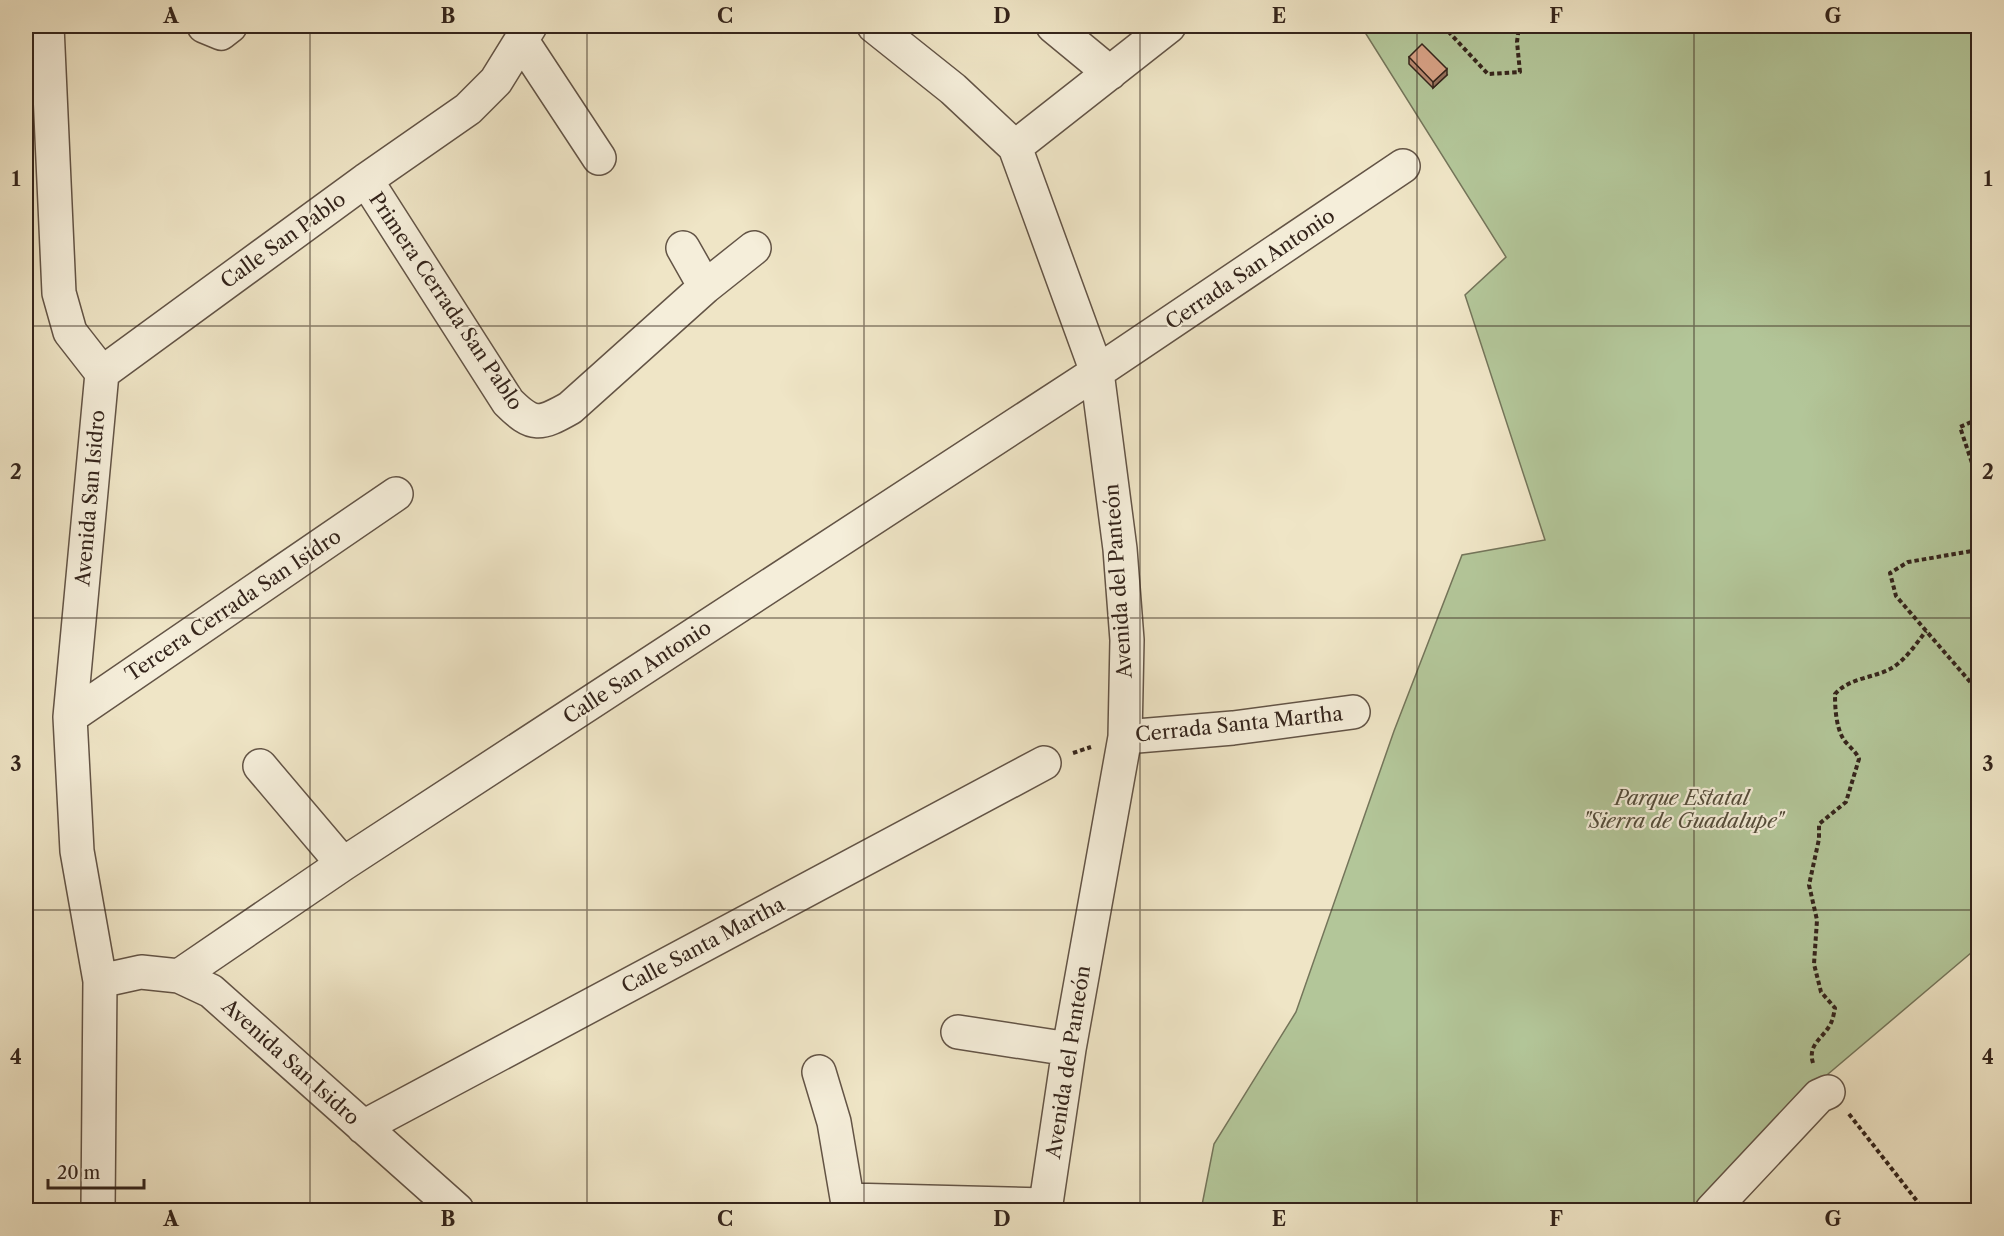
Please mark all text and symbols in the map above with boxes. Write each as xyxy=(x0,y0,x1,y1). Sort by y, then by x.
text: A xyxy=(162,4,179,28)
text: B xyxy=(441,4,456,28)
text: C xyxy=(717,4,733,28)
text: D xyxy=(993,4,1011,28)
text: E xyxy=(1272,4,1286,28)
text: F xyxy=(1549,4,1563,28)
text: G xyxy=(1825,4,1842,28)
text: 1 xyxy=(12,167,21,191)
text: 1 xyxy=(1984,167,1993,191)
street label: Calle San Pablo xyxy=(216,187,350,293)
street label: Primera Cerrada San Pablo xyxy=(364,188,528,414)
street label: Cerrada San Antonio xyxy=(1161,203,1339,335)
street label: Avenida San Isidro xyxy=(70,409,110,588)
text: 2 xyxy=(10,460,22,484)
text: 2 xyxy=(1982,460,1994,484)
street label: Avenida del Panteón xyxy=(1099,482,1137,680)
street label: Tercera Cerrada San Isidro xyxy=(121,524,345,686)
street label: Calle San Antonio xyxy=(559,615,715,729)
street label: Cerrada Santa Martha xyxy=(1134,701,1344,747)
text: 3 xyxy=(10,752,22,776)
text: 3 xyxy=(1982,752,1994,776)
park label: Parque Estatal "Sierra de Guadalupe" xyxy=(1582,786,1786,833)
street label: Calle Santa Martha xyxy=(617,892,789,998)
street label: Avenida del Panteón xyxy=(1041,963,1095,1161)
street label: Avenida San Isidro xyxy=(217,993,365,1130)
text: 4 xyxy=(10,1045,22,1069)
text: 4 xyxy=(1982,1045,1994,1069)
scale bar xyxy=(48,1152,144,1190)
text: 20 m xyxy=(57,1162,101,1184)
text: A xyxy=(162,1207,179,1231)
text: B xyxy=(441,1207,456,1231)
text: C xyxy=(717,1207,733,1231)
text: D xyxy=(993,1207,1011,1231)
text: E xyxy=(1272,1207,1286,1231)
text: F xyxy=(1549,1207,1563,1231)
text: G xyxy=(1825,1207,1842,1231)

